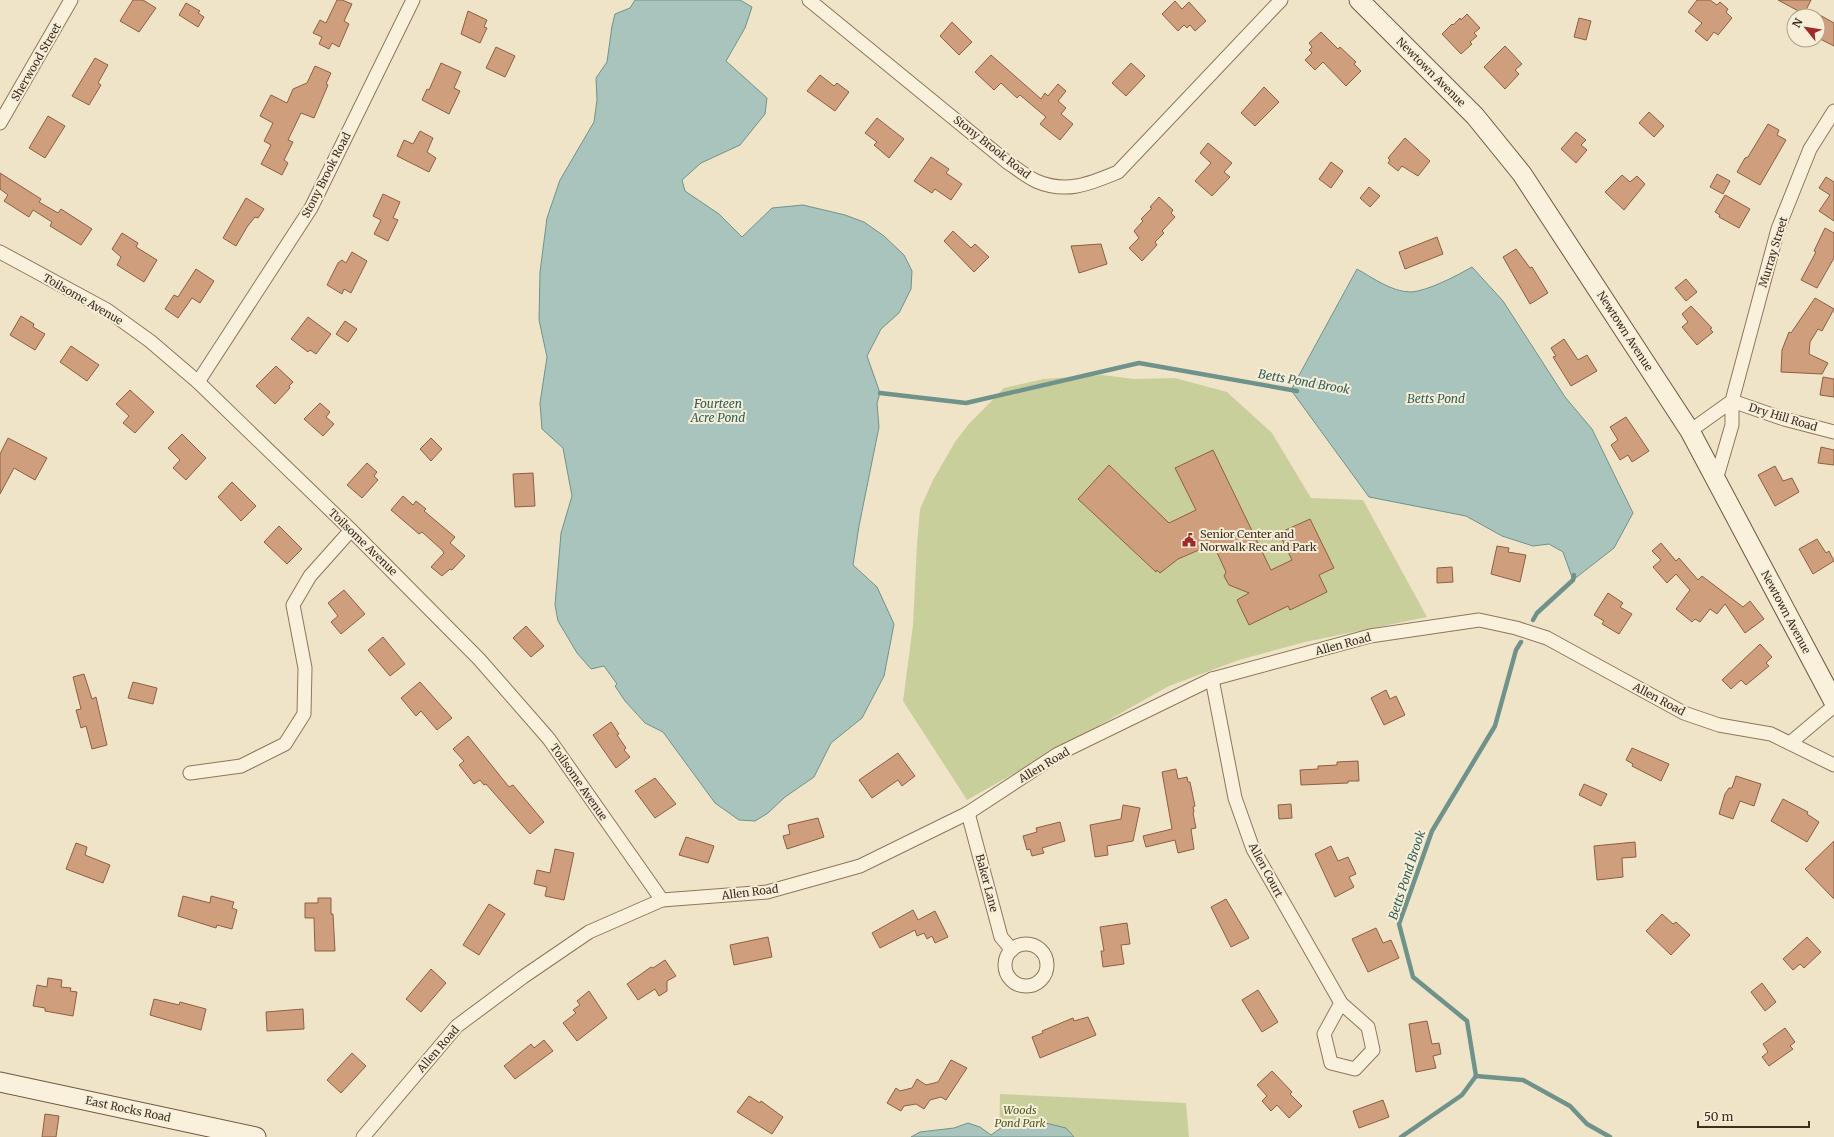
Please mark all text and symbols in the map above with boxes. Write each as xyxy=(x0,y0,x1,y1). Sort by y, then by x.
north arrow xyxy=(1786,8,1826,48)
text: N xyxy=(1789,15,1806,30)
street label: Sherwood Street xyxy=(8,20,64,104)
street label: Newtown Avenue xyxy=(1393,34,1469,110)
street label: Stony Brook Road xyxy=(951,112,1034,182)
street label: Stony Brook Road xyxy=(298,130,354,220)
street label: Murray Street xyxy=(1756,214,1791,289)
street label: Toilsome Avenue xyxy=(40,270,126,328)
street label: Newtown Avenue xyxy=(1594,289,1656,374)
water label: Betts Pond Brook xyxy=(1257,366,1352,397)
water label: Betts Pond xyxy=(1407,391,1465,406)
water label: Fourteen Acre Pond xyxy=(690,396,745,425)
street label: Dry Hill Road xyxy=(1747,400,1819,434)
street label: Toilsome Avenue xyxy=(326,506,401,579)
place label: Senior Center and Norwalk Rec and Park xyxy=(1200,527,1317,554)
public building icon: Senior Center and Norwalk Rec and Park xyxy=(1181,532,1197,548)
street label: Newtown Avenue xyxy=(1758,568,1814,656)
street label: Allen Road xyxy=(1313,630,1373,658)
street label: Allen Road xyxy=(1630,679,1688,719)
street label: Toilsome Avenue xyxy=(547,741,611,823)
street label: Allen Road xyxy=(1015,744,1072,786)
water label: Betts Pond Brook xyxy=(1385,828,1428,921)
street label: Allen Court xyxy=(1245,839,1287,900)
street label: Baker Lane xyxy=(973,852,1002,914)
street label: Allen Road xyxy=(720,882,780,903)
street label: Allen Road xyxy=(413,1023,462,1076)
street label: East Rocks Road xyxy=(84,1093,172,1125)
park label: Woods Pond Park xyxy=(994,1103,1046,1130)
scale bar xyxy=(1698,1103,1809,1129)
text: 50 m xyxy=(1704,1109,1733,1124)

